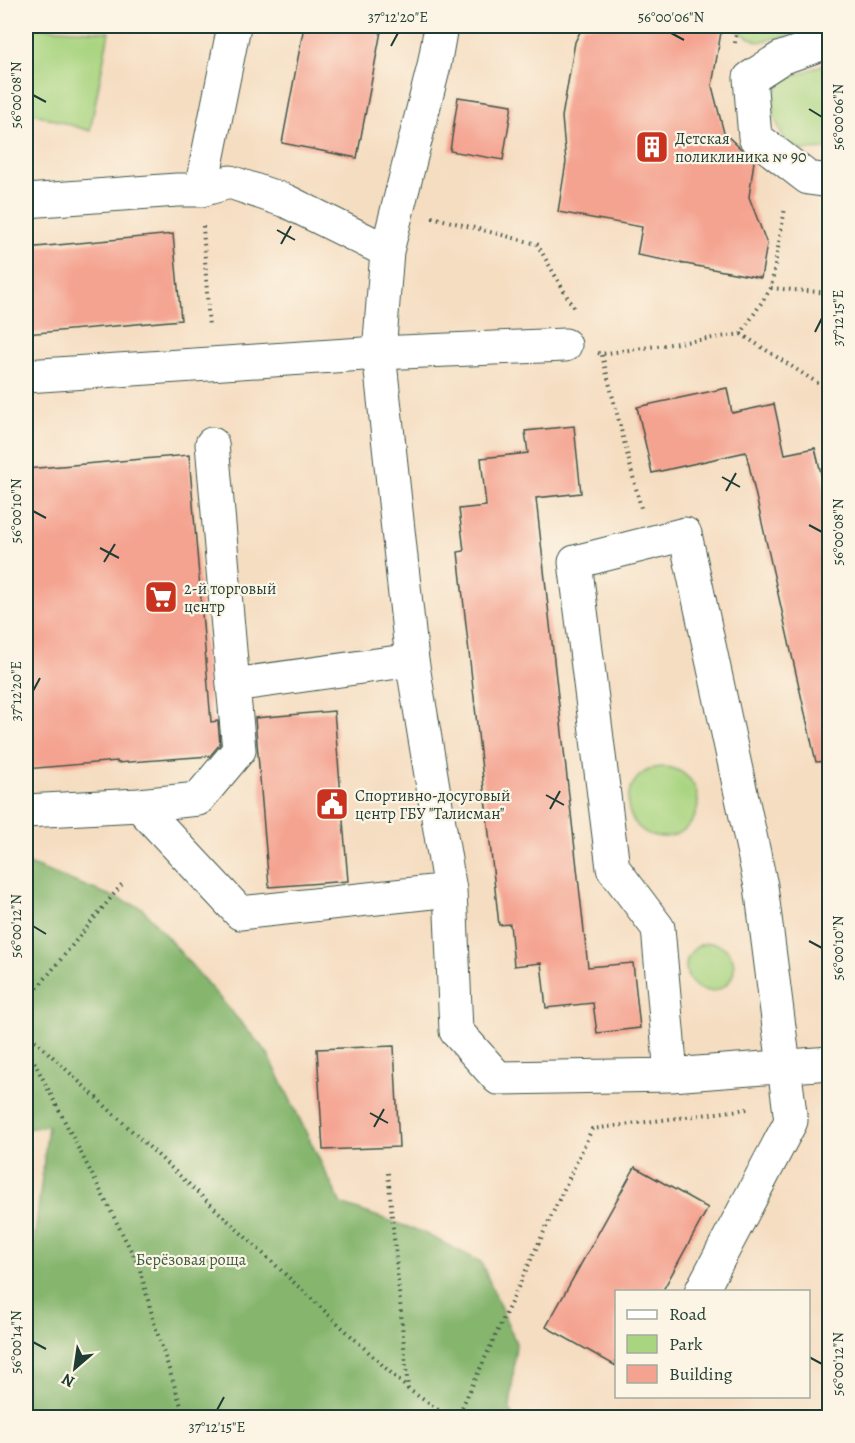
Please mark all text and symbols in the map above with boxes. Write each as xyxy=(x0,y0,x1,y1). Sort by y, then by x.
text: 37°12'20"E xyxy=(368,7,428,27)
text: 56°00'06"N xyxy=(638,7,705,27)
text: 56°00'08"N xyxy=(6,61,26,129)
text: 56°00'06"N xyxy=(828,83,848,150)
place label: Детская поликлиника № 90 xyxy=(675,128,807,168)
building icon: Детская поликлиника № 90 xyxy=(634,129,670,165)
text: 37°12'15"E xyxy=(828,290,848,346)
text: 56°00'10"N xyxy=(6,478,26,543)
text: 56°00'08"N xyxy=(828,498,848,566)
place label: 2-й торговый центр xyxy=(184,578,276,618)
supermarket icon: 2-й торговый центр xyxy=(143,579,179,615)
text: 37°12'20"E xyxy=(6,661,26,721)
place label: Спортивно-досуговый центр ГБУ "Талисман" xyxy=(355,785,510,825)
public building icon: Спортивно-досуговый центр ГБУ "Талисман" xyxy=(314,786,350,822)
text: 56°00'12"N xyxy=(6,894,26,958)
text: 56°00'10"N xyxy=(828,915,848,980)
park label: Берёзовая роща xyxy=(136,1249,247,1271)
legend xyxy=(615,1290,810,1398)
text: Road xyxy=(669,1302,707,1326)
text: 56°00'14"N xyxy=(6,1310,26,1374)
text: Park xyxy=(669,1332,703,1356)
text: 56°00'12"N xyxy=(828,1332,848,1396)
north arrow xyxy=(45,1338,105,1398)
text: Building xyxy=(669,1362,733,1386)
text: N xyxy=(57,1368,79,1393)
text: 37°12'15"E xyxy=(189,1417,245,1437)

